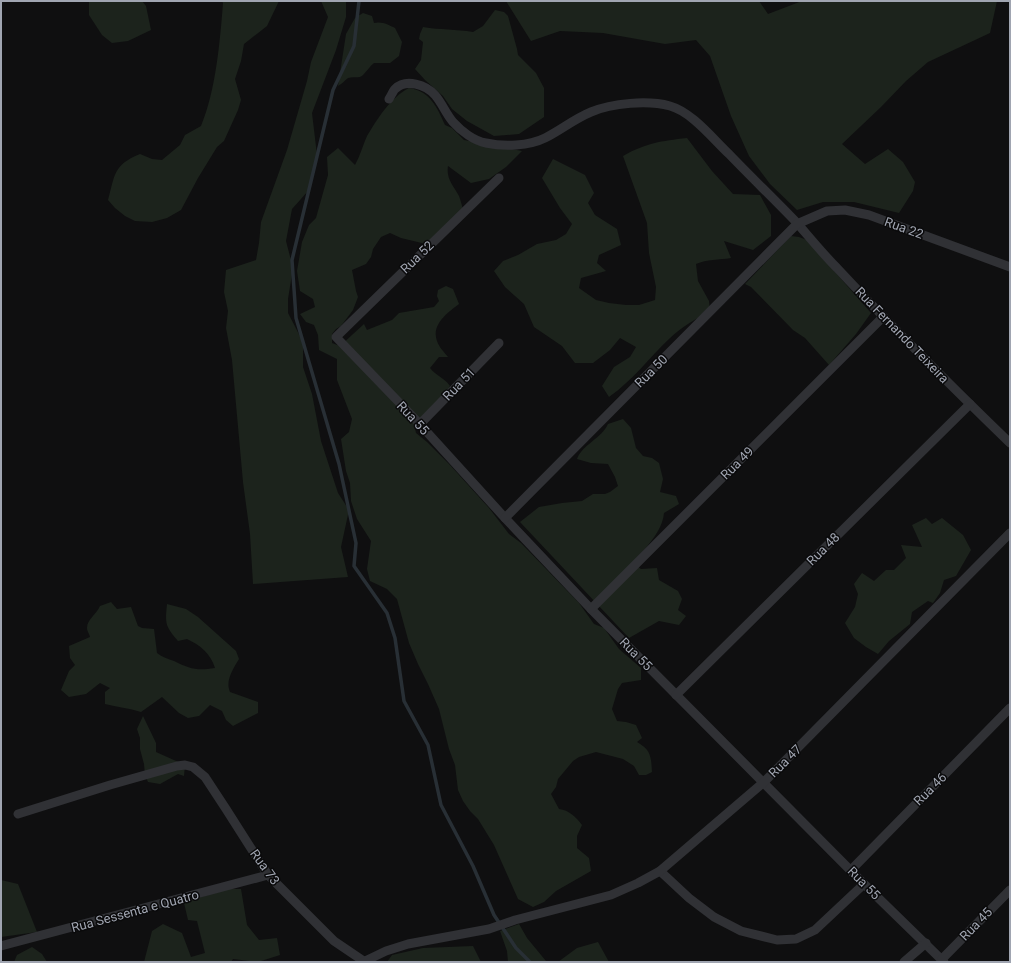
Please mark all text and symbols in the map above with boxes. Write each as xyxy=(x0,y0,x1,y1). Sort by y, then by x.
street label: Rua 22 xyxy=(883,214,925,242)
street label: Rua 52 xyxy=(397,238,437,276)
street label: Rua Fernando Teixeira xyxy=(852,284,952,386)
street label: Rua 50 xyxy=(632,352,670,390)
street label: Rua 51 xyxy=(440,364,478,404)
street label: Rua 55 xyxy=(394,398,432,438)
street label: Rua 49 xyxy=(718,444,756,482)
street label: Rua 48 xyxy=(804,530,842,568)
street label: Rua 55 xyxy=(617,635,655,673)
street label: Rua 47 xyxy=(766,742,804,780)
street label: Rua 46 xyxy=(911,770,949,808)
street label: Rua 73 xyxy=(247,846,283,888)
street label: Rua 55 xyxy=(845,864,883,902)
street label: Rua Sessenta e Quatro xyxy=(70,887,200,935)
street label: Rua 45 xyxy=(957,904,995,944)

